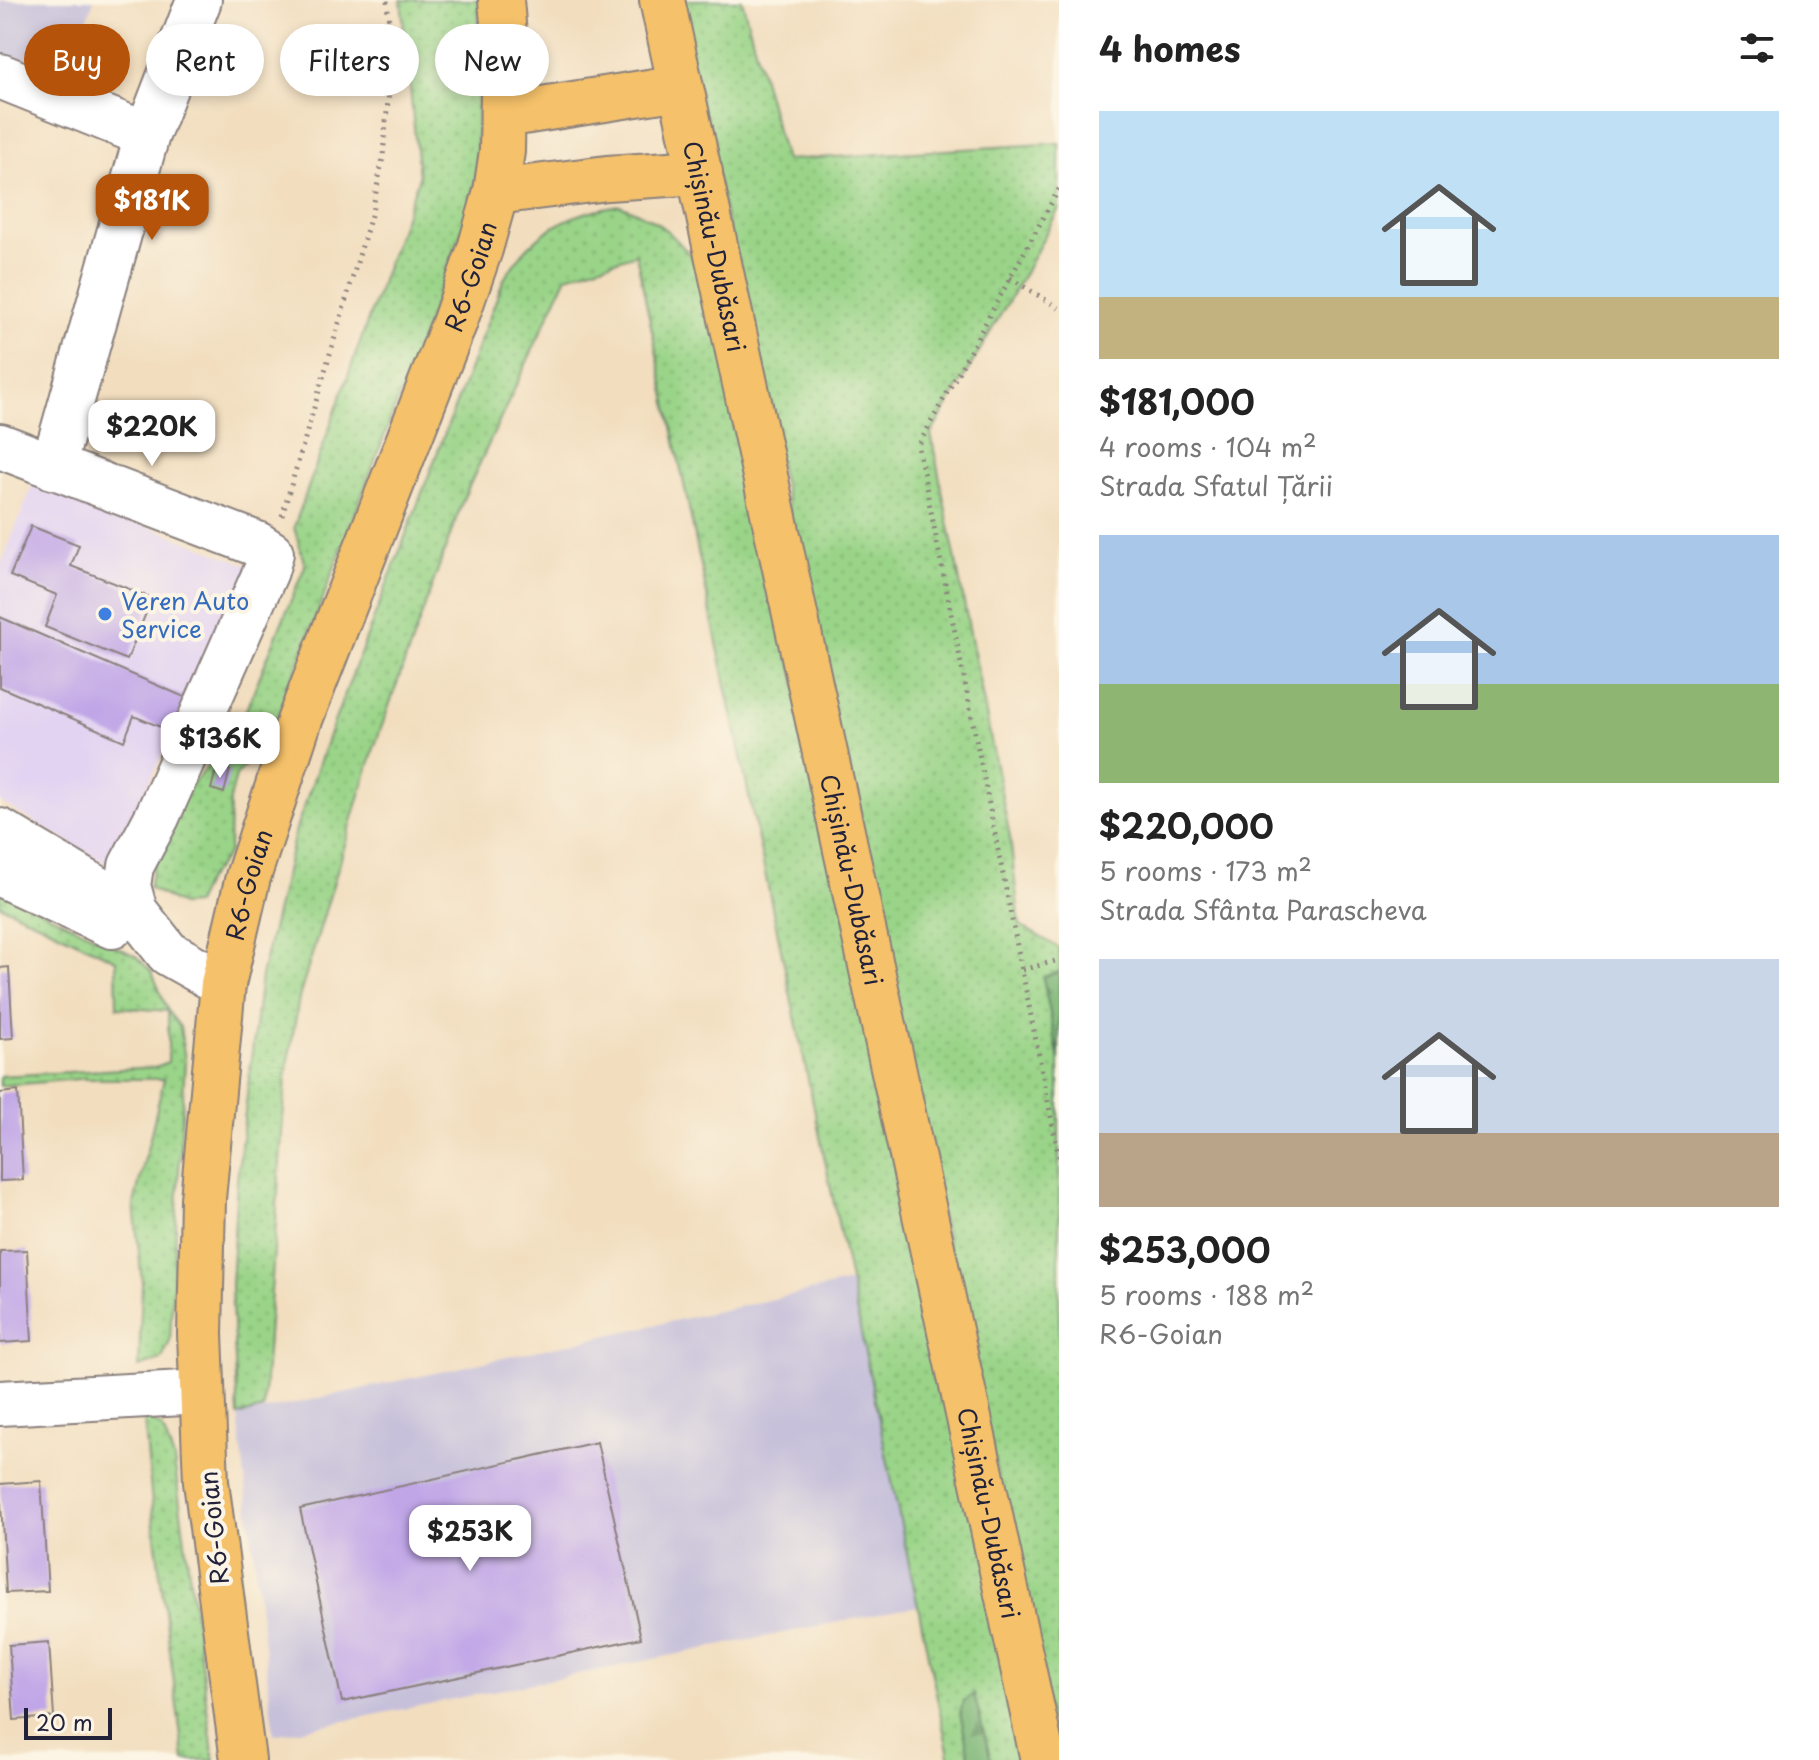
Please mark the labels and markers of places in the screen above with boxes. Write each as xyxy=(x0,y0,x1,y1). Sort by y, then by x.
pin: $181K xyxy=(96,174,208,242)
pin: $220K xyxy=(96,400,208,468)
place label: Veren Auto Service xyxy=(121,582,249,646)
marker: Veren Auto Service xyxy=(96,605,114,623)
pin: $136K xyxy=(164,712,276,780)
pin: $253K xyxy=(414,1505,526,1573)

